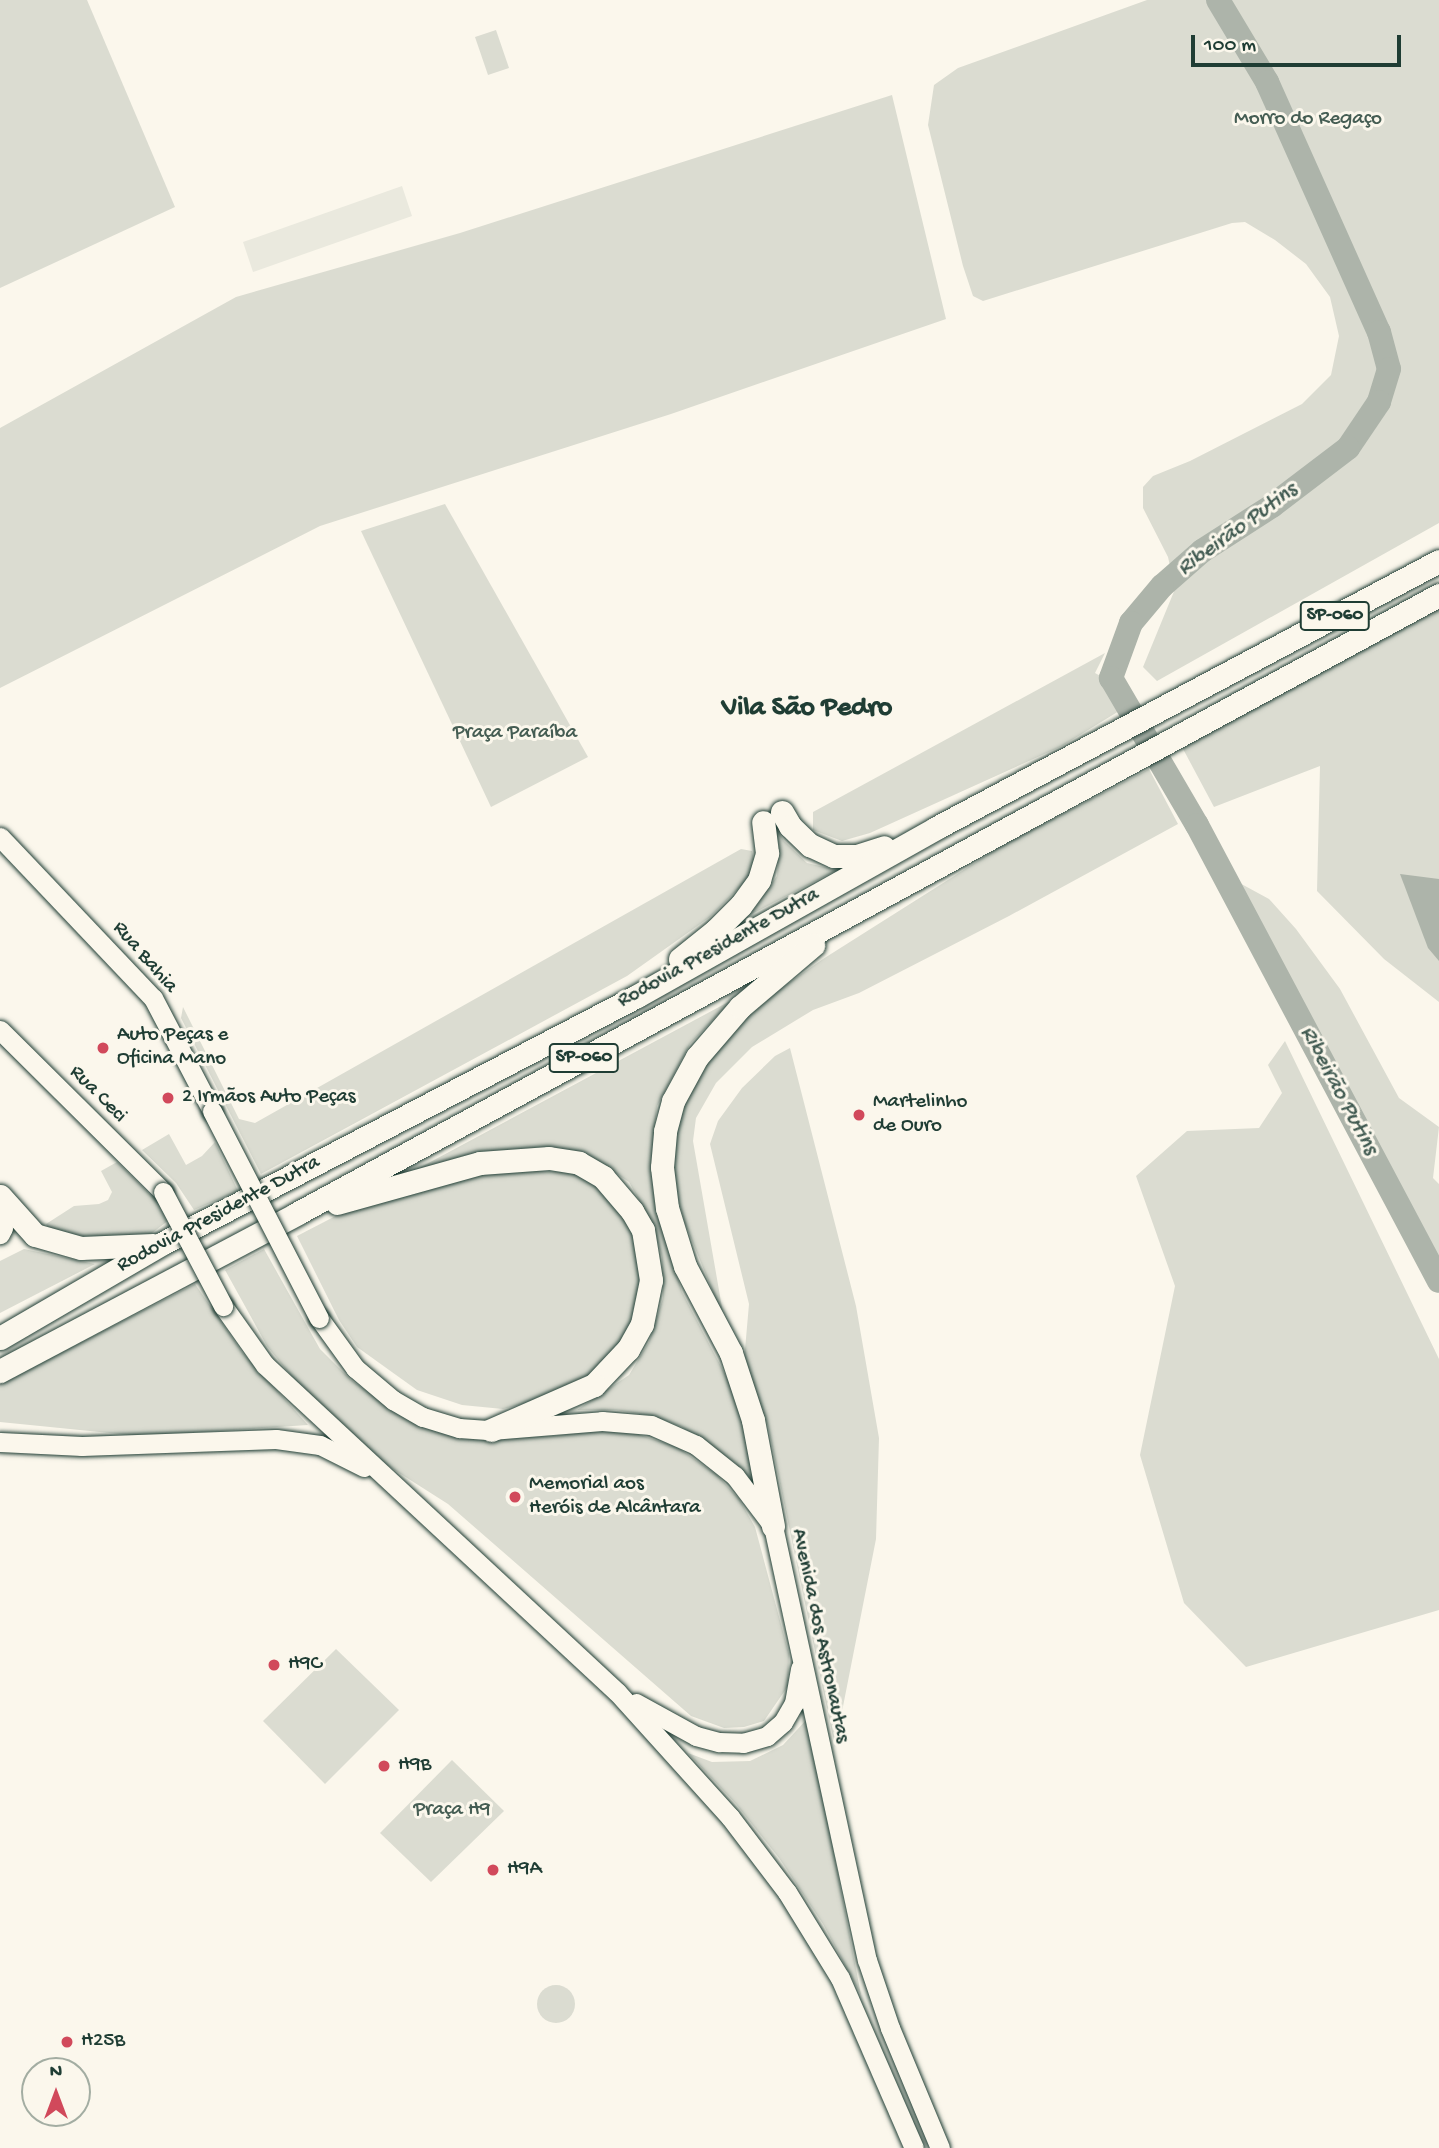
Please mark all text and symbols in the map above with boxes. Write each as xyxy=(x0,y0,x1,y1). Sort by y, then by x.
scale bar xyxy=(1194,21,1404,65)
text: 100 m xyxy=(1204,34,1256,59)
park label: Morro do Regaço xyxy=(1234,107,1382,133)
water label: Ribeirão Putins xyxy=(1173,477,1303,583)
road number: SP-060 xyxy=(1298,600,1372,632)
district label: Vila São Pedro xyxy=(722,692,892,726)
park label: Praça Paraíba xyxy=(453,721,577,747)
street label: Rodovia Presidente Dutra xyxy=(614,883,824,1015)
street label: Rua Bahia xyxy=(106,917,182,999)
water label: Ribeirão Putins xyxy=(1293,1022,1383,1160)
place label: Auto Peças e Oficina Mano xyxy=(117,1023,228,1073)
marker: Auto Peças e Oficina Mano xyxy=(95,1040,111,1056)
road number: SP-060 xyxy=(547,1042,621,1074)
street label: Rua Ceci xyxy=(63,1061,131,1129)
place label: 2 Irmãos Auto Peças xyxy=(182,1085,356,1111)
marker: 2 Irmãos Auto Peças xyxy=(160,1090,176,1106)
place label: Martelinho de Ouro xyxy=(873,1090,967,1140)
marker: Martelinho de Ouro xyxy=(851,1107,867,1123)
street label: Rodovia Presidente Dutra xyxy=(113,1151,325,1279)
place label: Memorial aos Heróis de Alcântara xyxy=(529,1472,701,1522)
marker: Memorial aos Heróis de Alcântara xyxy=(507,1489,523,1505)
street label: Avenida dos Astronautas xyxy=(784,1527,854,1745)
place label: H9C xyxy=(288,1652,322,1678)
marker: H9C xyxy=(266,1657,282,1673)
place label: H9B xyxy=(398,1753,431,1779)
marker: H9B xyxy=(376,1758,392,1774)
park label: Praça H9 xyxy=(414,1798,490,1824)
place label: H9A xyxy=(507,1857,542,1883)
marker: H9A xyxy=(485,1862,501,1878)
place label: H25B xyxy=(81,2029,125,2055)
marker: H25B xyxy=(59,2034,75,2050)
north arrow xyxy=(21,2057,91,2127)
text: N xyxy=(50,2061,62,2084)

